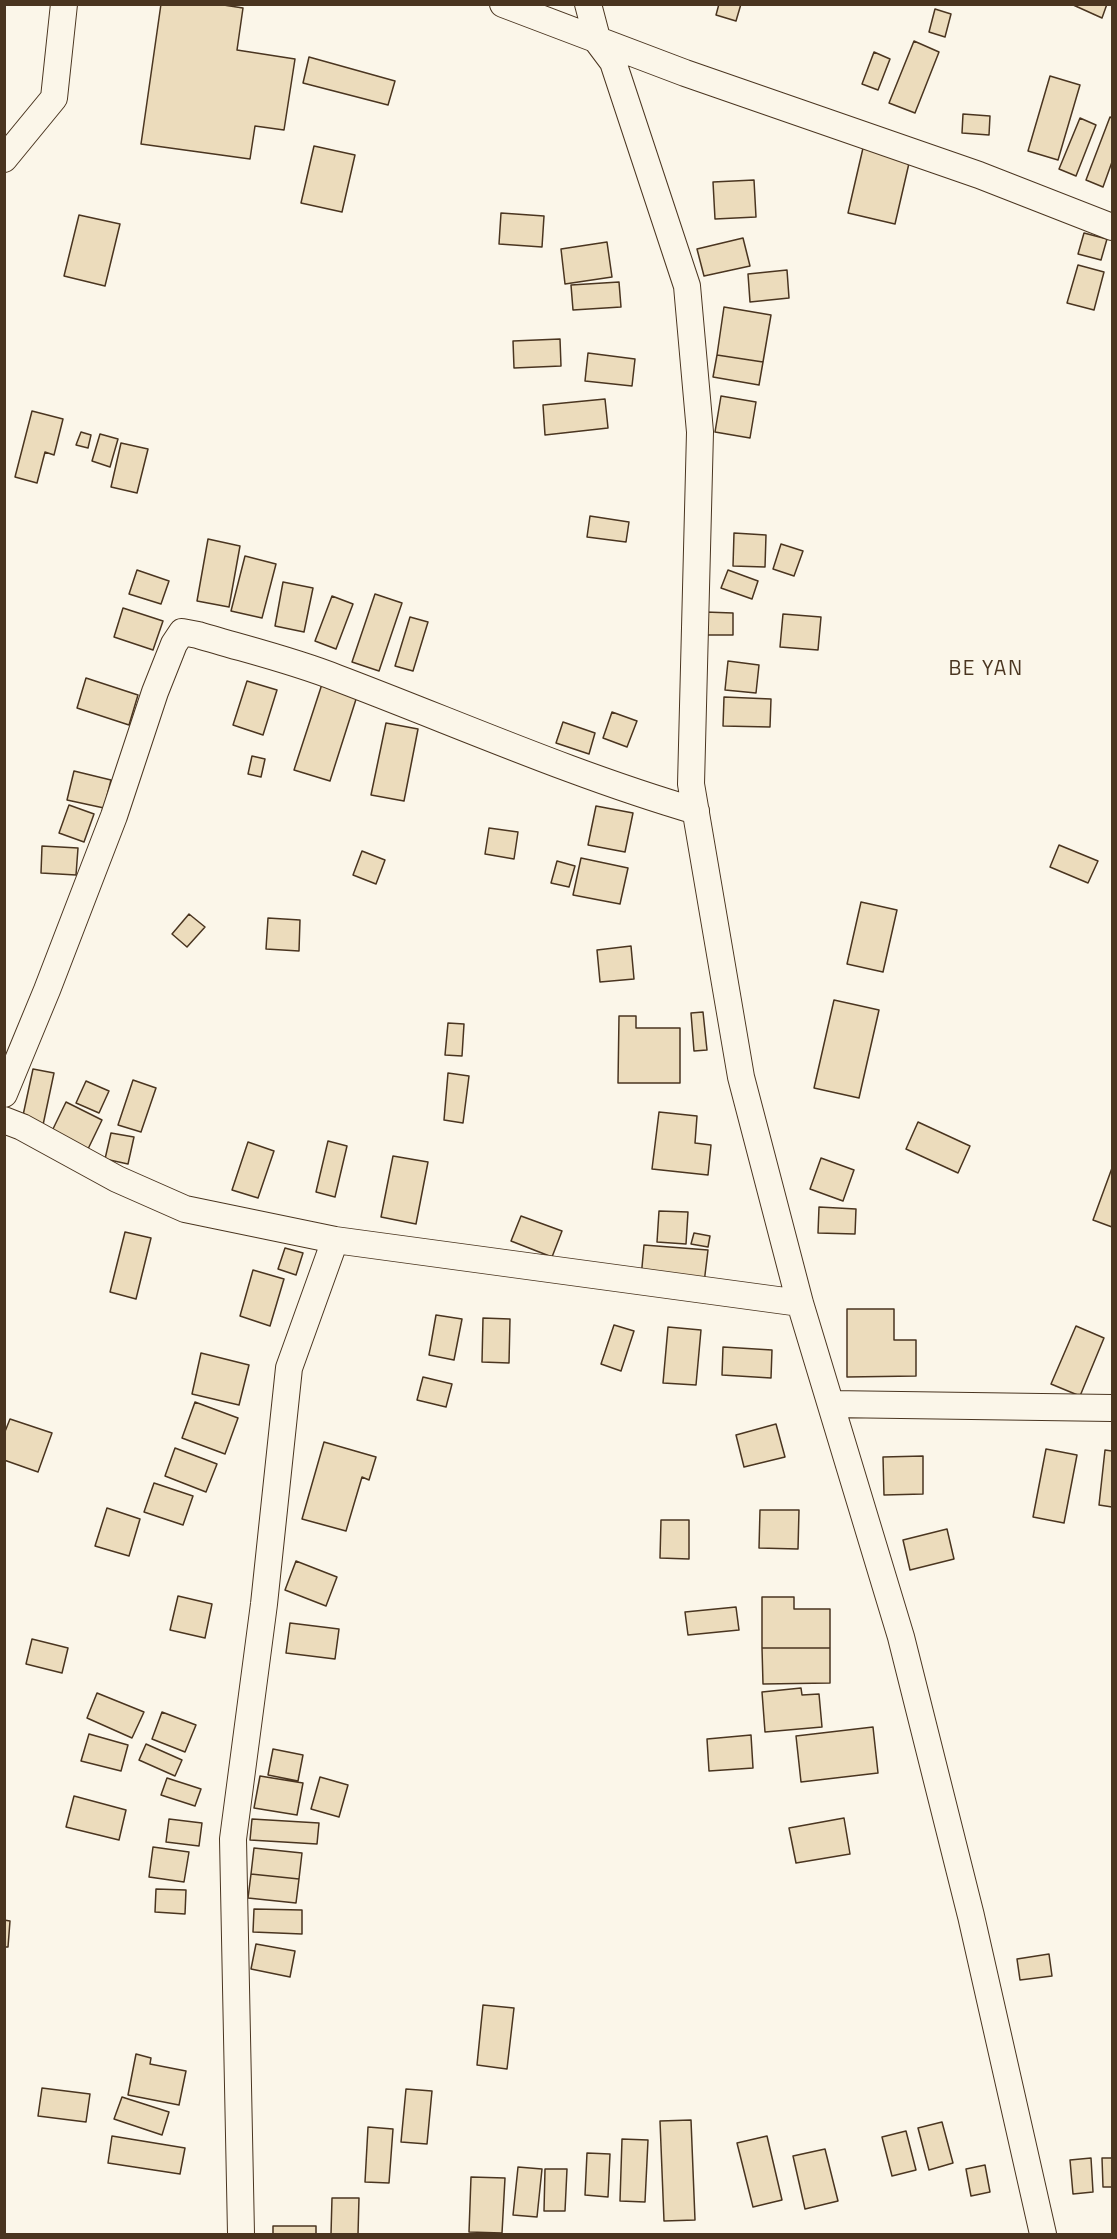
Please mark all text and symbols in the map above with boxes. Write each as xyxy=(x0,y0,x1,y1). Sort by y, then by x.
district label: BE YAN xyxy=(948,657,1024,683)

